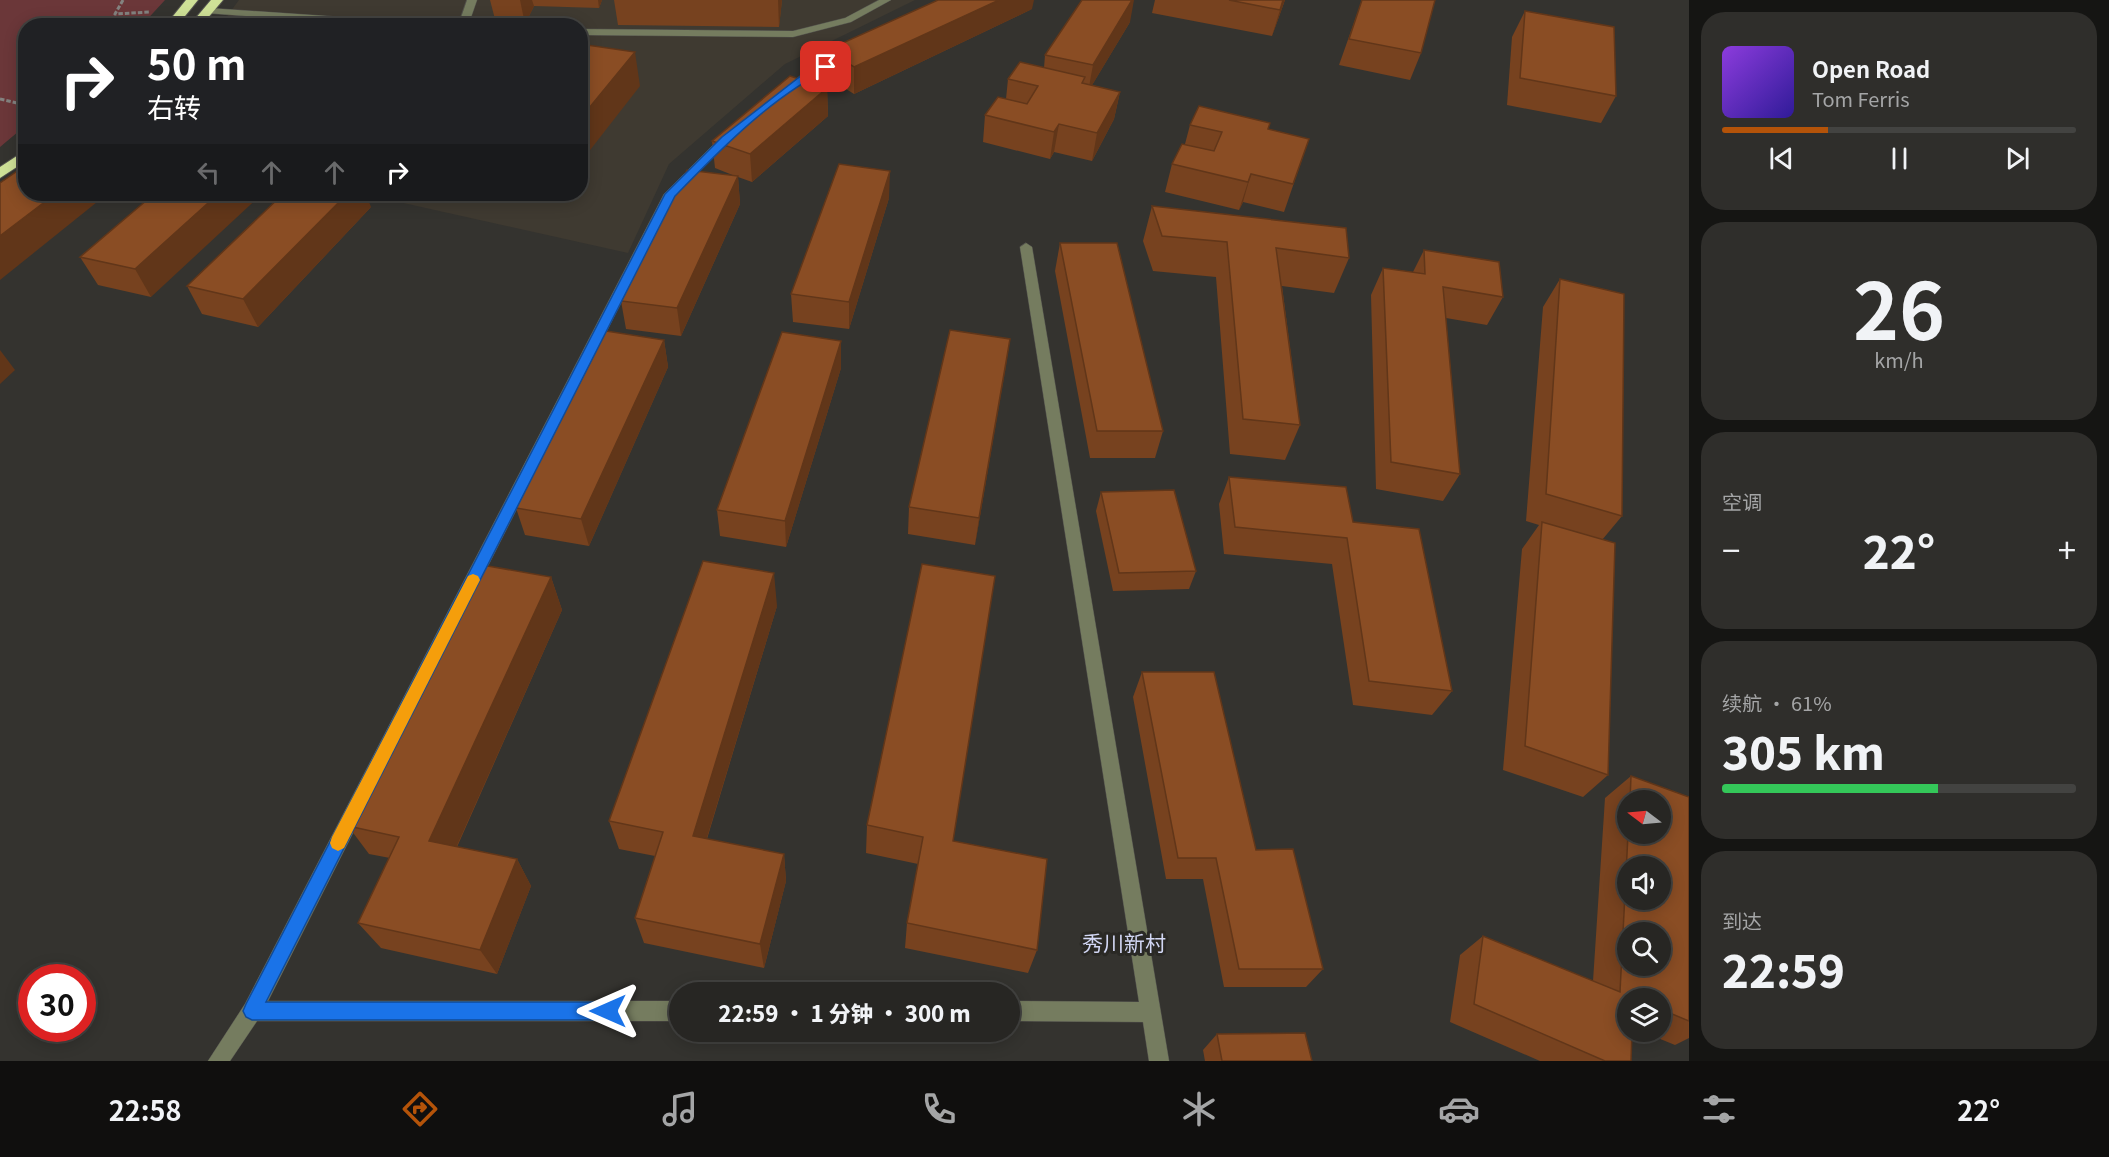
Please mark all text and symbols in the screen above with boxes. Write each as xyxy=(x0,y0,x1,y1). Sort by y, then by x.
text: 50 m xyxy=(147,31,247,92)
pin xyxy=(800,41,851,92)
icon: right xyxy=(48,42,126,120)
icon: arrive xyxy=(809,50,842,83)
text: Open Road xyxy=(1812,52,1930,84)
text: Tom Ferris xyxy=(1812,84,1910,113)
text: 右转 xyxy=(147,87,201,126)
icon: previous xyxy=(1765,142,1798,175)
icon: pause xyxy=(1883,142,1916,175)
icon: next xyxy=(2001,142,2034,175)
icon: left xyxy=(192,156,225,189)
icon: ahead xyxy=(255,156,288,189)
icon: ahead xyxy=(318,156,351,189)
icon: right xyxy=(381,156,414,189)
text: 26 xyxy=(1853,250,1945,362)
text: km/h xyxy=(1874,345,1924,374)
text: 空调 xyxy=(1722,487,1762,516)
text: 22° xyxy=(1863,517,1935,582)
text: − xyxy=(1722,525,1740,573)
text: + xyxy=(2058,525,2076,573)
text: 续航 · 61% xyxy=(1722,688,1832,717)
text: 305 km xyxy=(1722,718,1885,783)
north arrow xyxy=(1617,790,1671,844)
map controls xyxy=(1617,790,1671,1042)
button: sound xyxy=(1617,856,1671,910)
text: 到达 xyxy=(1722,906,1762,935)
button: search xyxy=(1617,922,1671,976)
district label: 秀川新村 xyxy=(1082,927,1166,957)
text: 22:59 xyxy=(1722,936,1845,1001)
speed limit sign: 30 xyxy=(18,964,96,1042)
position arrow xyxy=(576,979,640,1043)
button: layers xyxy=(1617,988,1671,1042)
text: 22:59 · 1 分钟 · 300 m xyxy=(718,996,971,1028)
icon: directions xyxy=(399,1088,441,1130)
icon: music xyxy=(659,1088,701,1130)
icon: phone xyxy=(918,1088,960,1130)
icon: climate xyxy=(1178,1088,1220,1130)
icon: car xyxy=(1438,1088,1480,1130)
icon: filters xyxy=(1698,1088,1740,1130)
text: 22:58 xyxy=(109,1090,181,1129)
text: 22° xyxy=(1957,1090,2000,1129)

